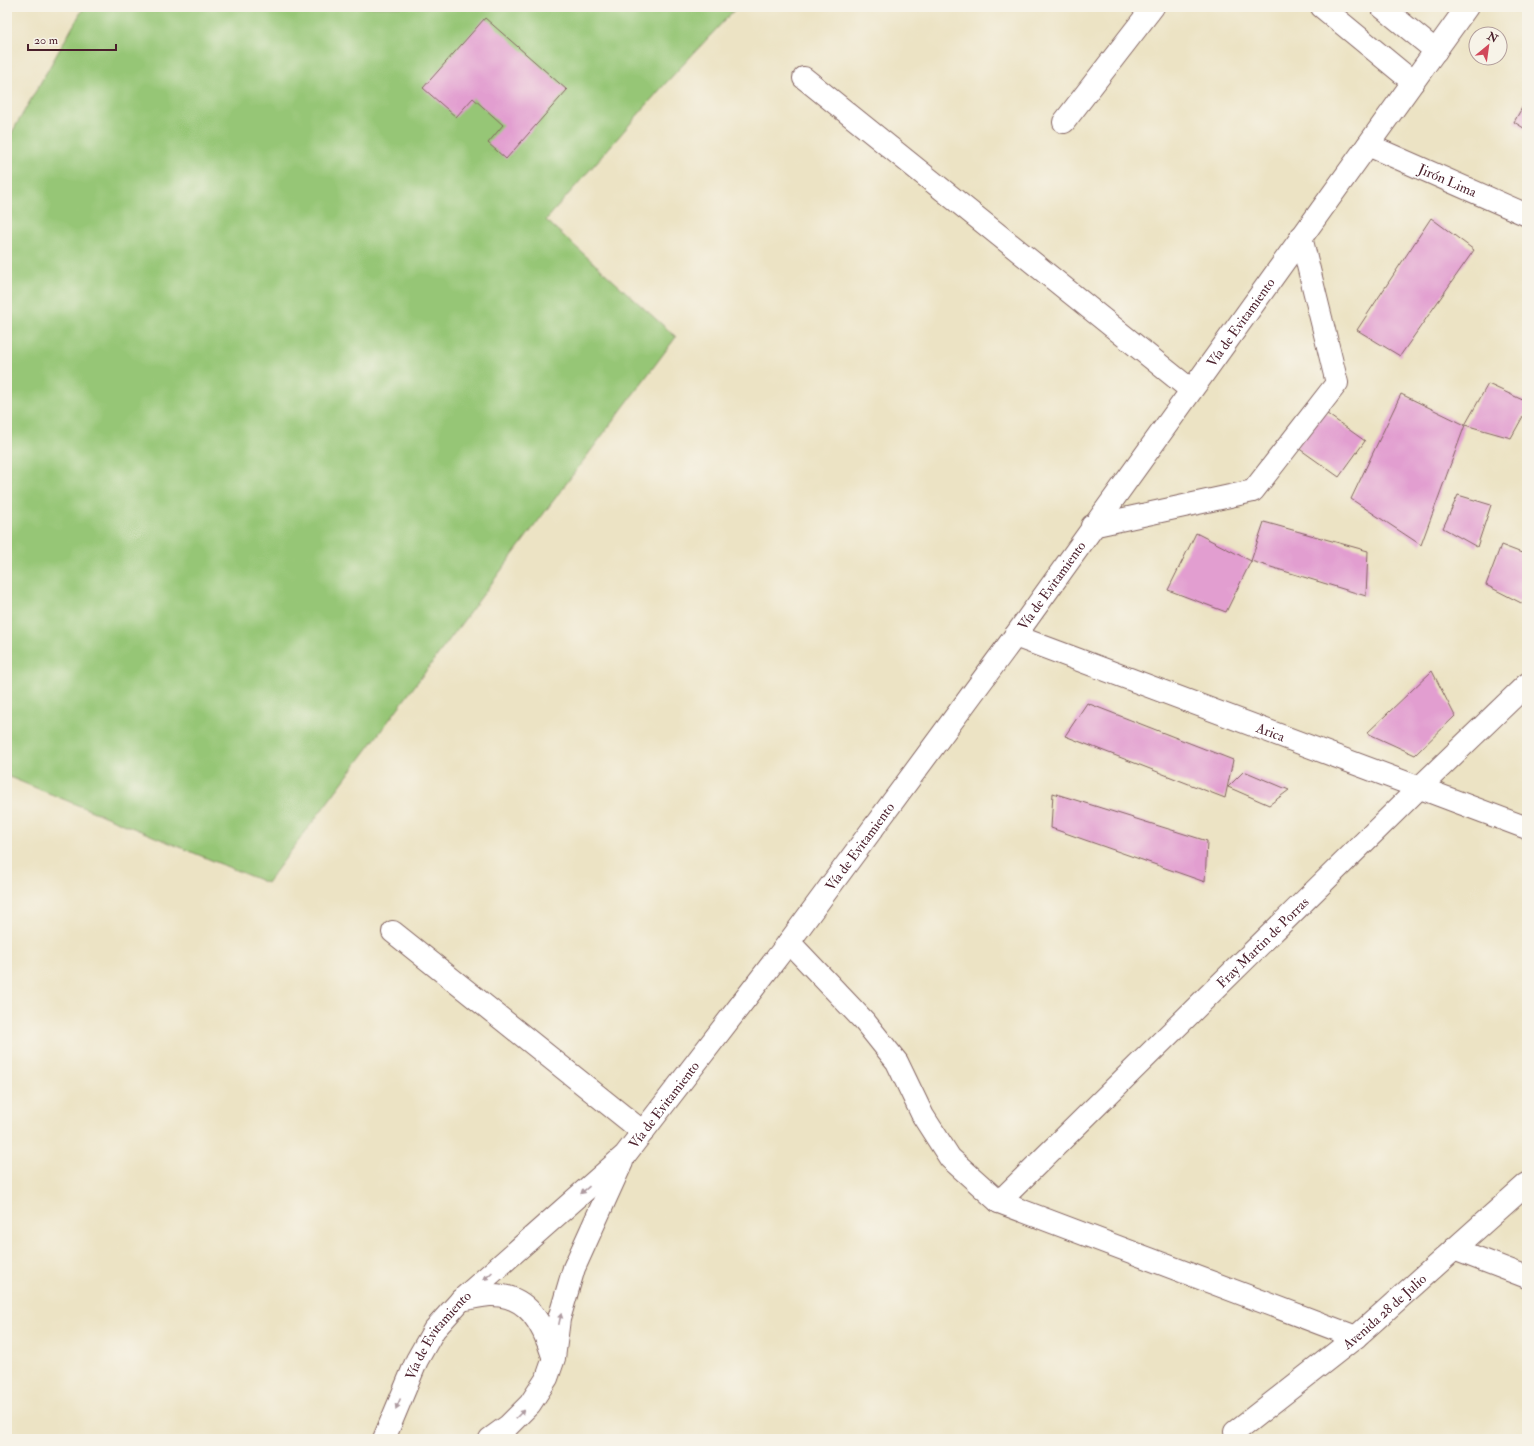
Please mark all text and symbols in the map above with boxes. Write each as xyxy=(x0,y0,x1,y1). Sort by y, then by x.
scale bar xyxy=(28,26,116,52)
north arrow xyxy=(1468,26,1508,66)
text: N xyxy=(1484,29,1501,46)
text: 20 m xyxy=(34,33,59,48)
street label: Jirón Lima xyxy=(1415,160,1479,201)
street label: Vía de Evitamiento xyxy=(1203,274,1279,370)
street label: Vía de Evitamiento xyxy=(1014,538,1090,633)
street label: Arica xyxy=(1253,719,1287,745)
street label: Vía de Evitamiento xyxy=(822,799,898,894)
street label: Fray Martin de Porras xyxy=(1213,893,1313,992)
street label: Vía de Evitamiento xyxy=(625,1058,703,1152)
one-way arrow xyxy=(580,1185,590,1194)
street label: Avenida 28 de Julio xyxy=(1339,1270,1430,1354)
one-way arrow xyxy=(483,1271,493,1281)
street label: Vía de Evitamiento xyxy=(402,1287,475,1382)
one-way arrow xyxy=(557,1313,563,1325)
one-way arrow xyxy=(395,1398,401,1409)
one-way arrow xyxy=(515,1409,525,1419)

